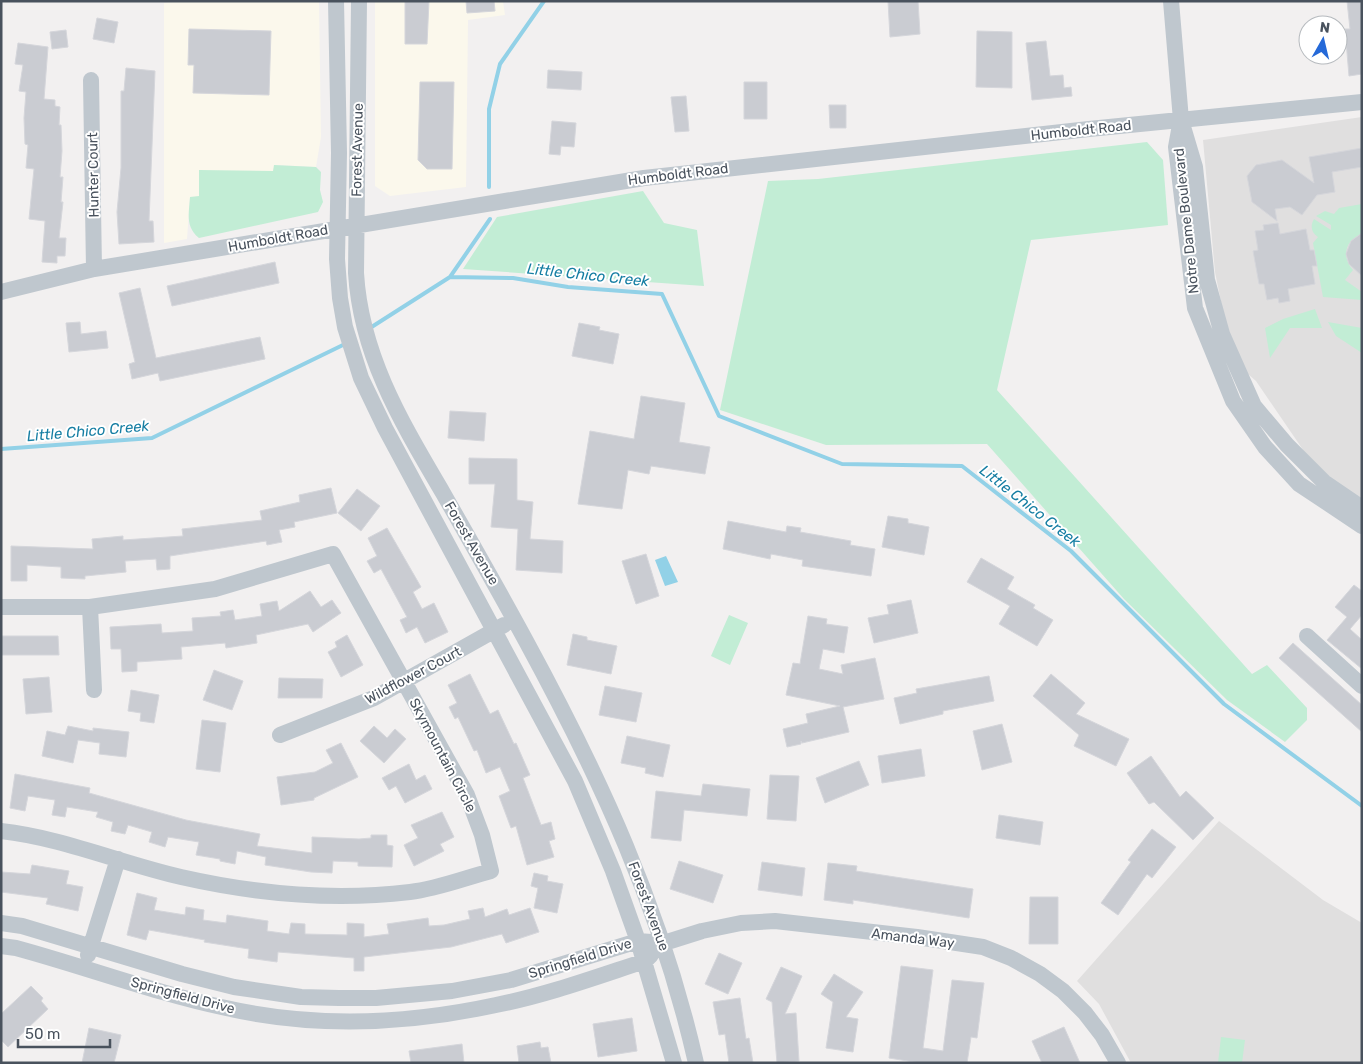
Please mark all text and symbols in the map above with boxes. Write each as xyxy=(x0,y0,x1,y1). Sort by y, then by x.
north arrow xyxy=(1298,15,1348,65)
text: N xyxy=(1319,19,1331,37)
street label: Forest Avenue xyxy=(348,103,367,197)
street label: Humboldt Road xyxy=(1030,117,1132,144)
street label: Hunter Court xyxy=(84,132,103,218)
street label: Notre Dame Boulevard xyxy=(1170,147,1203,295)
street label: Humboldt Road xyxy=(627,160,729,189)
street label: Humboldt Road xyxy=(227,221,329,256)
water label: Little Chico Creek xyxy=(526,260,650,290)
water label: Little Chico Creek xyxy=(26,417,150,445)
water label: Little Chico Creek xyxy=(976,461,1084,551)
street label: Forest Avenue xyxy=(441,498,502,588)
street label: Wildflower Court xyxy=(362,643,465,708)
street label: Skymountain Circle xyxy=(405,695,480,815)
street label: Forest Avenue xyxy=(625,859,673,953)
street label: Amanda Way xyxy=(870,925,956,952)
street label: Springfield Drive xyxy=(527,935,634,982)
street label: Springfield Drive xyxy=(129,973,237,1018)
scale bar xyxy=(18,1016,110,1048)
text: 50 m xyxy=(25,1025,60,1043)

